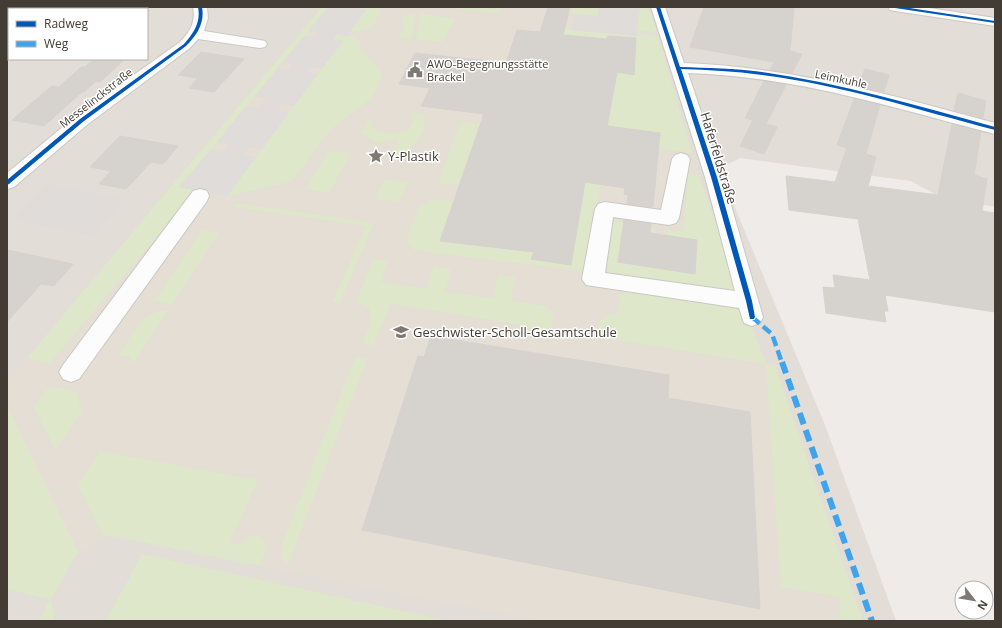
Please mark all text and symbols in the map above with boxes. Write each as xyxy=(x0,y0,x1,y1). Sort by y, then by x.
legend xyxy=(8,8,148,60)
text: Radweg xyxy=(44,15,88,32)
text: Weg xyxy=(44,35,69,52)
place label: AWO-Begegnungsstätte Brackel xyxy=(427,56,548,84)
public building icon: AWO-Begegnungsstätte Brackel xyxy=(406,61,424,79)
street label: Messelinckstraße xyxy=(56,64,135,131)
street label: Leimkuhle xyxy=(814,66,869,91)
street label: Haferfeldstraße xyxy=(696,110,742,206)
place icon: Y-Plastik xyxy=(367,147,385,165)
place label: Y-Plastik xyxy=(388,147,439,165)
school or university icon: Geschwister-Scholl-Gesamtschule xyxy=(392,323,410,341)
place label: Geschwister-Scholl-Gesamtschule xyxy=(413,323,617,341)
north arrow xyxy=(954,580,994,620)
text: N xyxy=(974,598,992,613)

